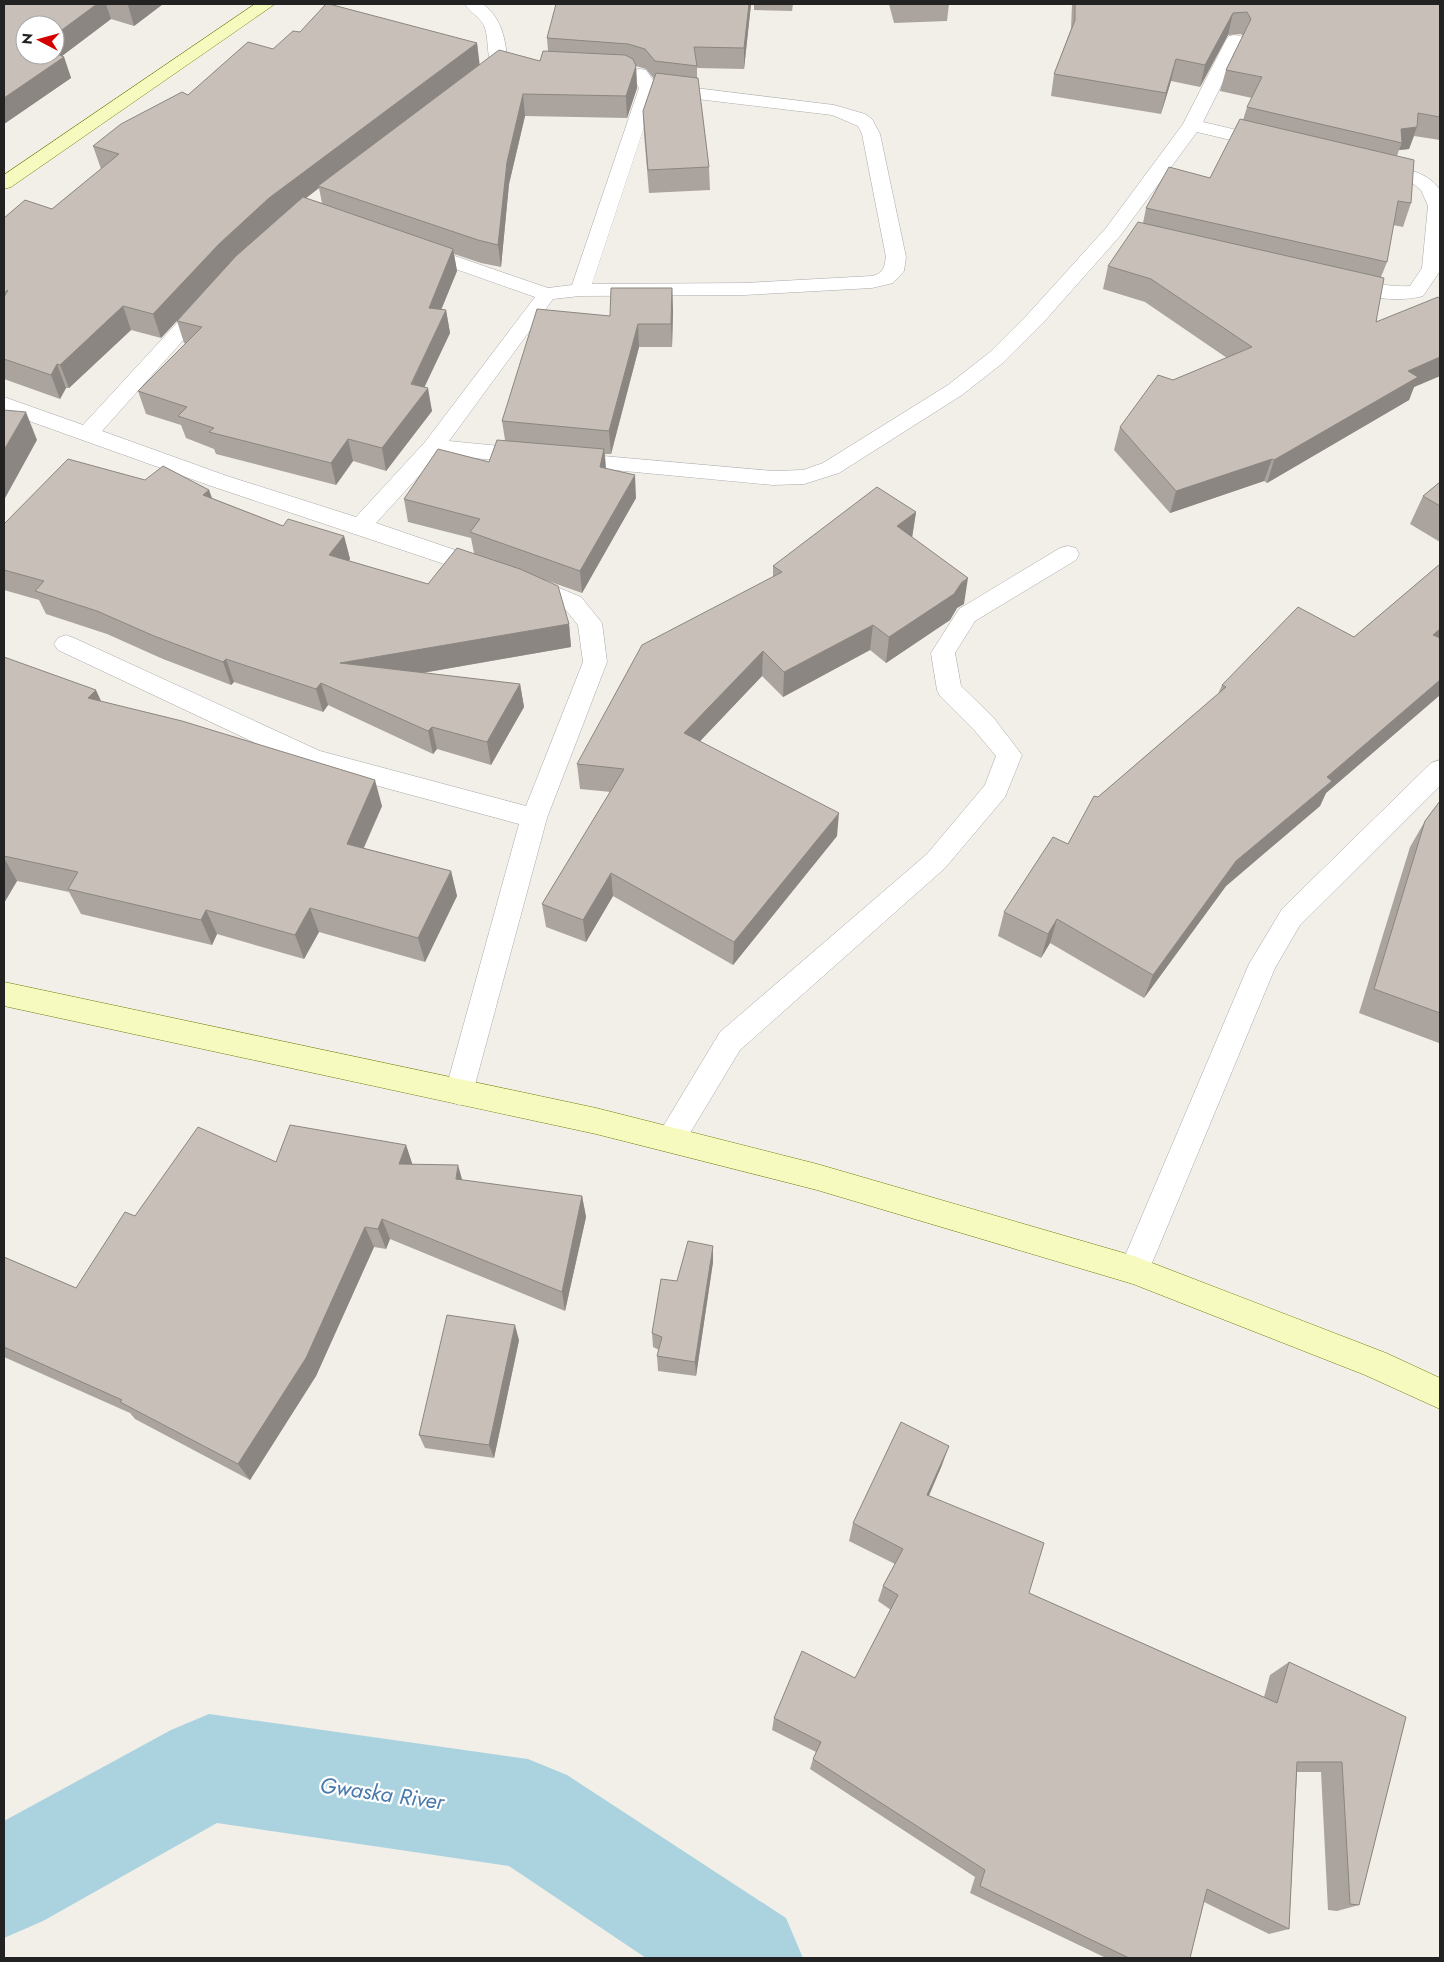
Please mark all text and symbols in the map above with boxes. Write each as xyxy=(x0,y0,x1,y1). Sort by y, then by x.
north arrow xyxy=(15,15,65,65)
text: N xyxy=(17,32,38,45)
water label: Gwaska River xyxy=(318,1768,448,1818)

